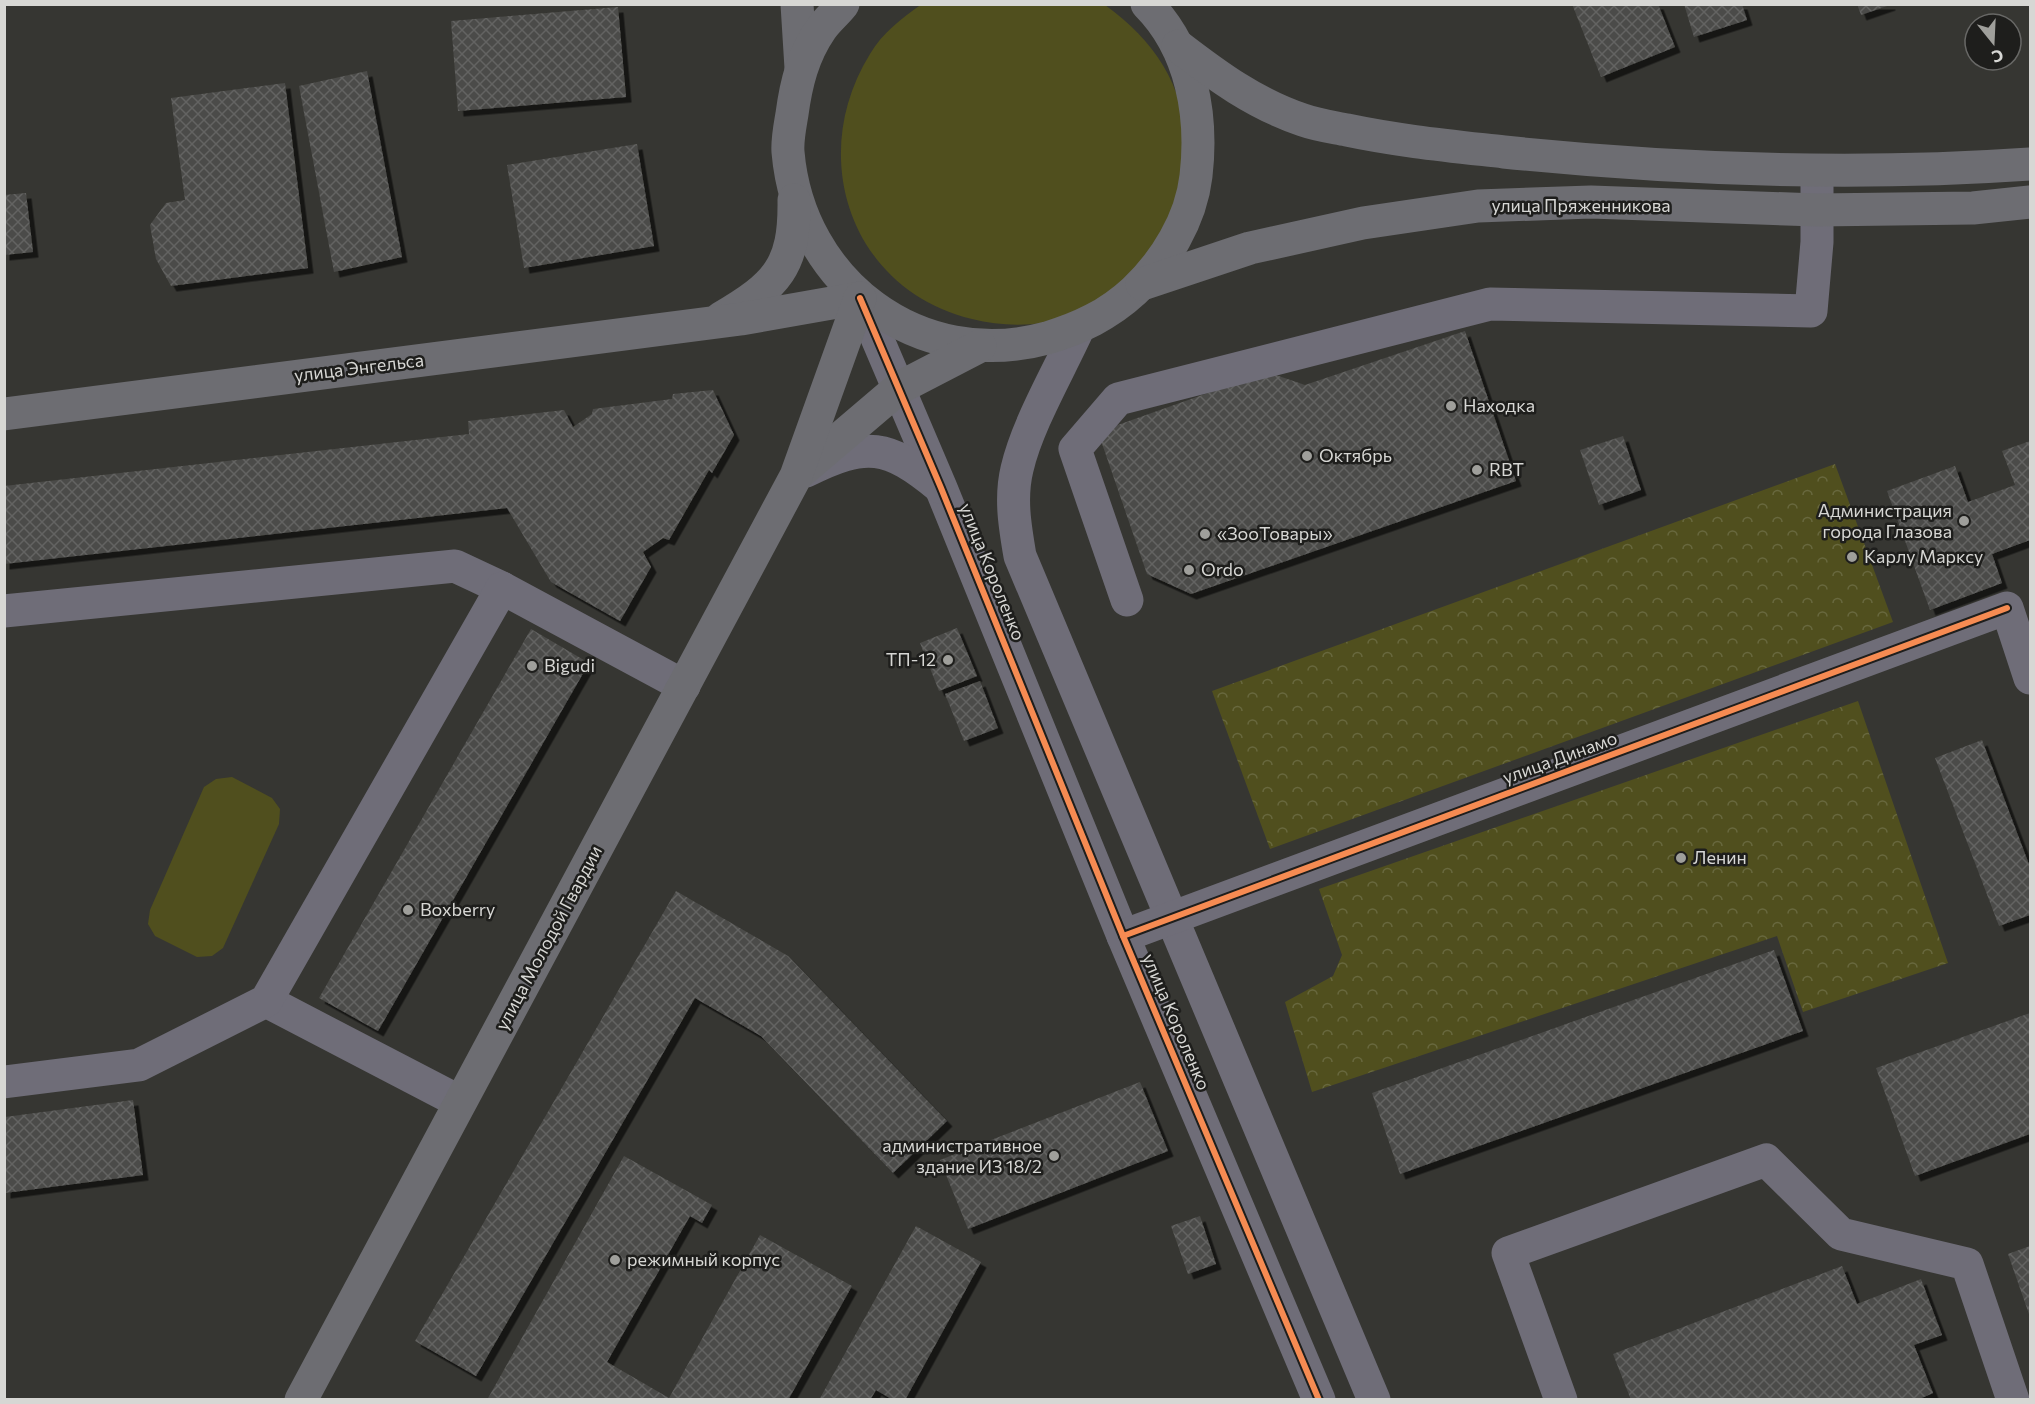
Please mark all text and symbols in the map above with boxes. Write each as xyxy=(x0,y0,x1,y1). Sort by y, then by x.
north arrow xyxy=(1963,12,2023,72)
text: С xyxy=(1990,46,2006,67)
street label: улица Пряженникова xyxy=(1491,194,1671,216)
street label: улица Энгельса xyxy=(293,348,425,386)
place label: Находка xyxy=(1463,394,1535,416)
marker: Находка xyxy=(1444,399,1458,413)
place label: Октябрь xyxy=(1319,444,1392,466)
marker: Октябрь xyxy=(1300,449,1314,463)
place label: RBT xyxy=(1489,458,1524,480)
marker: RBT xyxy=(1470,463,1484,477)
place label: Администрация города Глазова xyxy=(1818,499,1952,542)
street label: улица Короленко xyxy=(955,500,1030,643)
marker: Администрация города Глазова xyxy=(1957,514,1971,528)
place label: «ЗооТовары» xyxy=(1217,522,1333,544)
marker: «ЗооТовары» xyxy=(1198,527,1212,541)
place label: Карлу Марксу xyxy=(1864,545,1983,567)
marker: Карлу Марксу xyxy=(1845,550,1859,564)
place label: Ordo xyxy=(1201,558,1244,580)
marker: Ordo xyxy=(1182,563,1196,577)
place label: ТП-12 xyxy=(886,648,936,670)
marker: ТП-12 xyxy=(941,653,955,667)
place label: Bigudi xyxy=(544,654,595,676)
marker: Bigudi xyxy=(525,659,539,673)
street label: улица Динамо xyxy=(1499,726,1620,788)
street label: улица Молодой Гвардии xyxy=(490,841,606,1034)
place label: Ленин xyxy=(1693,846,1747,868)
marker: Ленин xyxy=(1674,851,1688,865)
place label: Boxberry xyxy=(420,898,495,920)
marker: Boxberry xyxy=(401,903,415,917)
street label: улица Короленко xyxy=(1138,950,1216,1093)
place label: административное здание ИЗ 18/2 xyxy=(882,1134,1042,1177)
marker: административное здание ИЗ 18/2 xyxy=(1047,1149,1061,1163)
place label: режимный корпус xyxy=(627,1248,780,1270)
marker: режимный корпус xyxy=(608,1253,622,1267)

